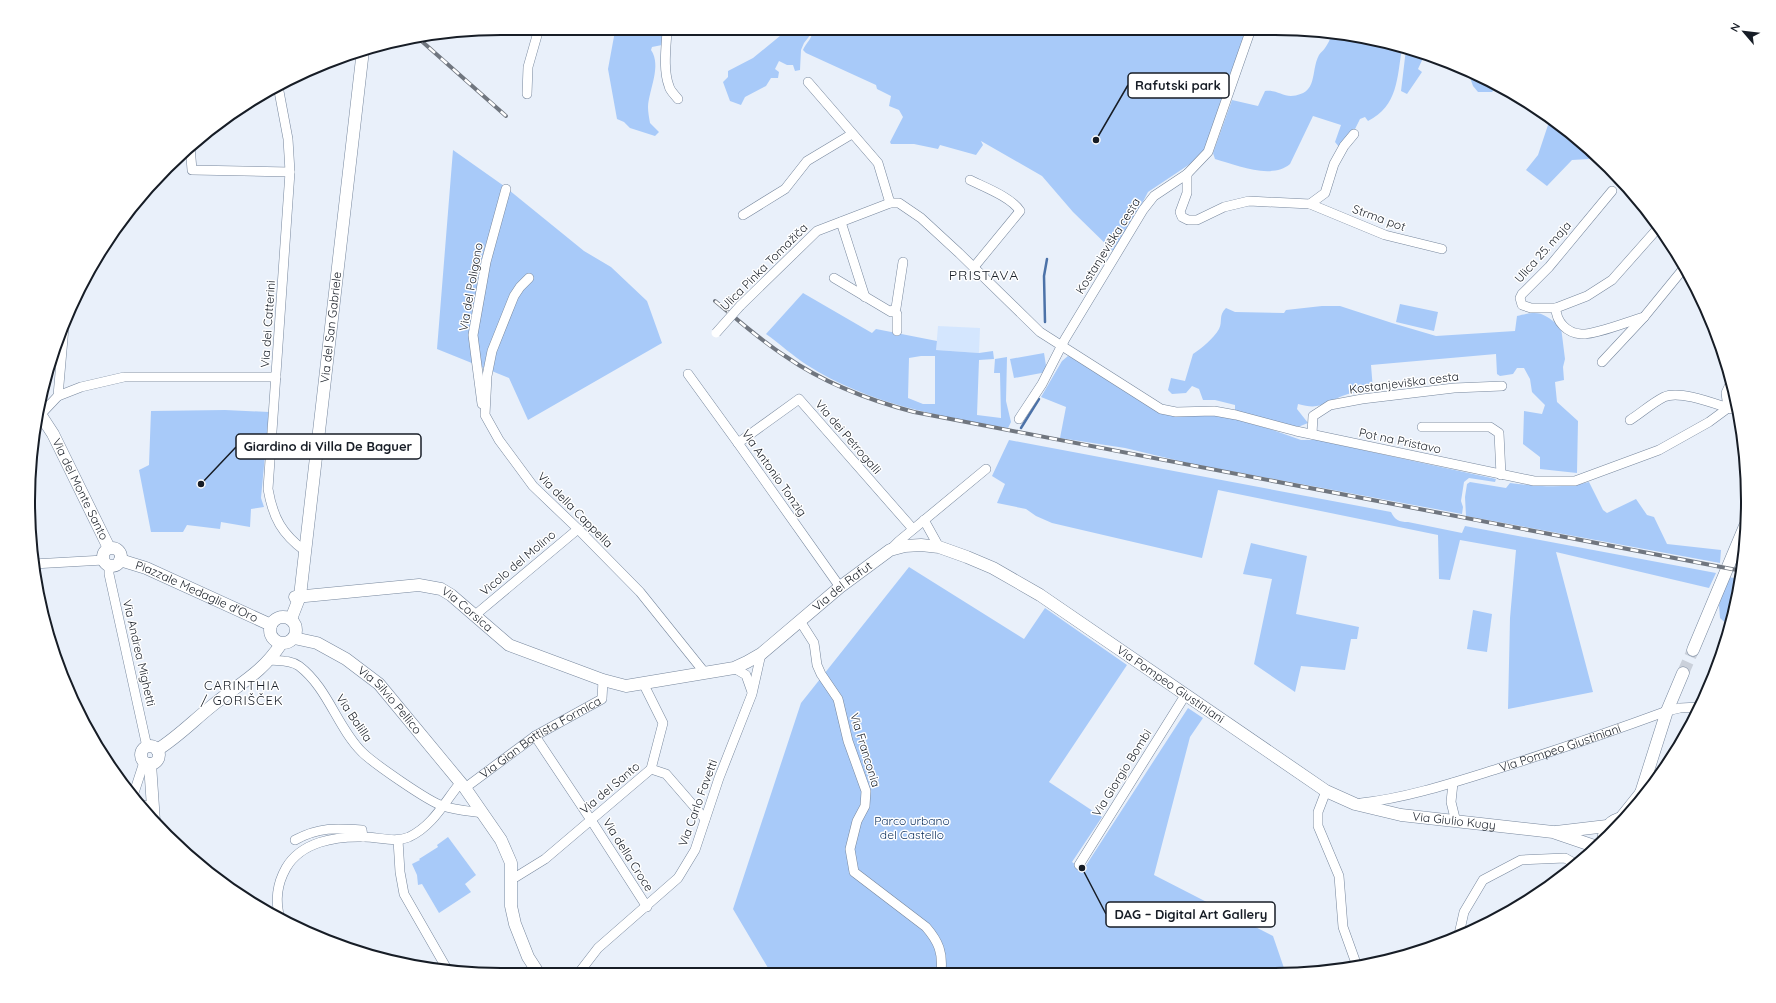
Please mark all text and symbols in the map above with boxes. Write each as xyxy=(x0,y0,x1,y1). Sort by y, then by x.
north arrow xyxy=(1724,12,1764,52)
text: N xyxy=(1727,20,1743,34)
callout: Rafutski park xyxy=(1128,73,1229,98)
text: Rafutski park xyxy=(1135,77,1221,93)
street label: Kostanjeviška cesta xyxy=(1072,195,1143,297)
street label: Strma pot xyxy=(1351,201,1408,234)
street label: Ulica 25. maja xyxy=(1511,218,1574,286)
street label: Ulica Pinka Tomažiča xyxy=(717,220,810,313)
street label: Via del Poligono xyxy=(455,242,486,332)
district label: PRISTAVA xyxy=(949,266,1019,284)
street label: Via del San Gabriele xyxy=(317,271,344,384)
street label: Via dei Catterini xyxy=(257,280,278,368)
street label: Kostanjeviška cesta xyxy=(1348,368,1460,397)
street label: Via dei Petrogalli xyxy=(812,397,885,477)
street label: Pot na Pristavo xyxy=(1358,424,1443,457)
street label: Via Antonio Tonzig xyxy=(739,426,810,519)
callout: Giardino di Villa De Baguer xyxy=(236,434,421,459)
street label: Via del Monte Santo xyxy=(49,436,112,542)
text: Giardino di Villa De Baguer xyxy=(244,438,413,454)
street label: Via della Cappella xyxy=(535,469,616,550)
street label: Vicolo del Molino xyxy=(477,527,558,599)
street label: Piazzale Medaglie d'Oro xyxy=(134,557,261,625)
street label: Via del Rafut xyxy=(809,558,875,614)
street label: Via Corsica xyxy=(439,583,496,635)
street label: Via Andrea Mighetti xyxy=(120,598,159,708)
street label: Via Pompeo Giustiniani xyxy=(1114,642,1228,726)
street label: Via Silvio Pellico xyxy=(355,663,425,737)
district label: CARINTHIA / GORIŠČEK xyxy=(200,677,284,708)
street label: Via Balilla xyxy=(333,691,376,744)
street label: Via Gian Battista Formica xyxy=(477,693,604,781)
street label: Via Franconia xyxy=(847,711,884,789)
street label: Via Pompeo Giustiniani xyxy=(1497,720,1623,775)
street label: Via Giorgio Bombi xyxy=(1089,726,1154,819)
street label: Via Carlo Favetti xyxy=(675,757,720,848)
street label: Via del Santo xyxy=(577,758,643,817)
street label: Via Giulio Kugy xyxy=(1412,808,1497,833)
park label: Parco urbano del Castello xyxy=(874,813,950,842)
street label: Via della Croce xyxy=(600,815,657,894)
callout: DAG – Digital Art Gallery xyxy=(1106,902,1275,927)
text: DAG – Digital Art Gallery xyxy=(1115,906,1268,922)

